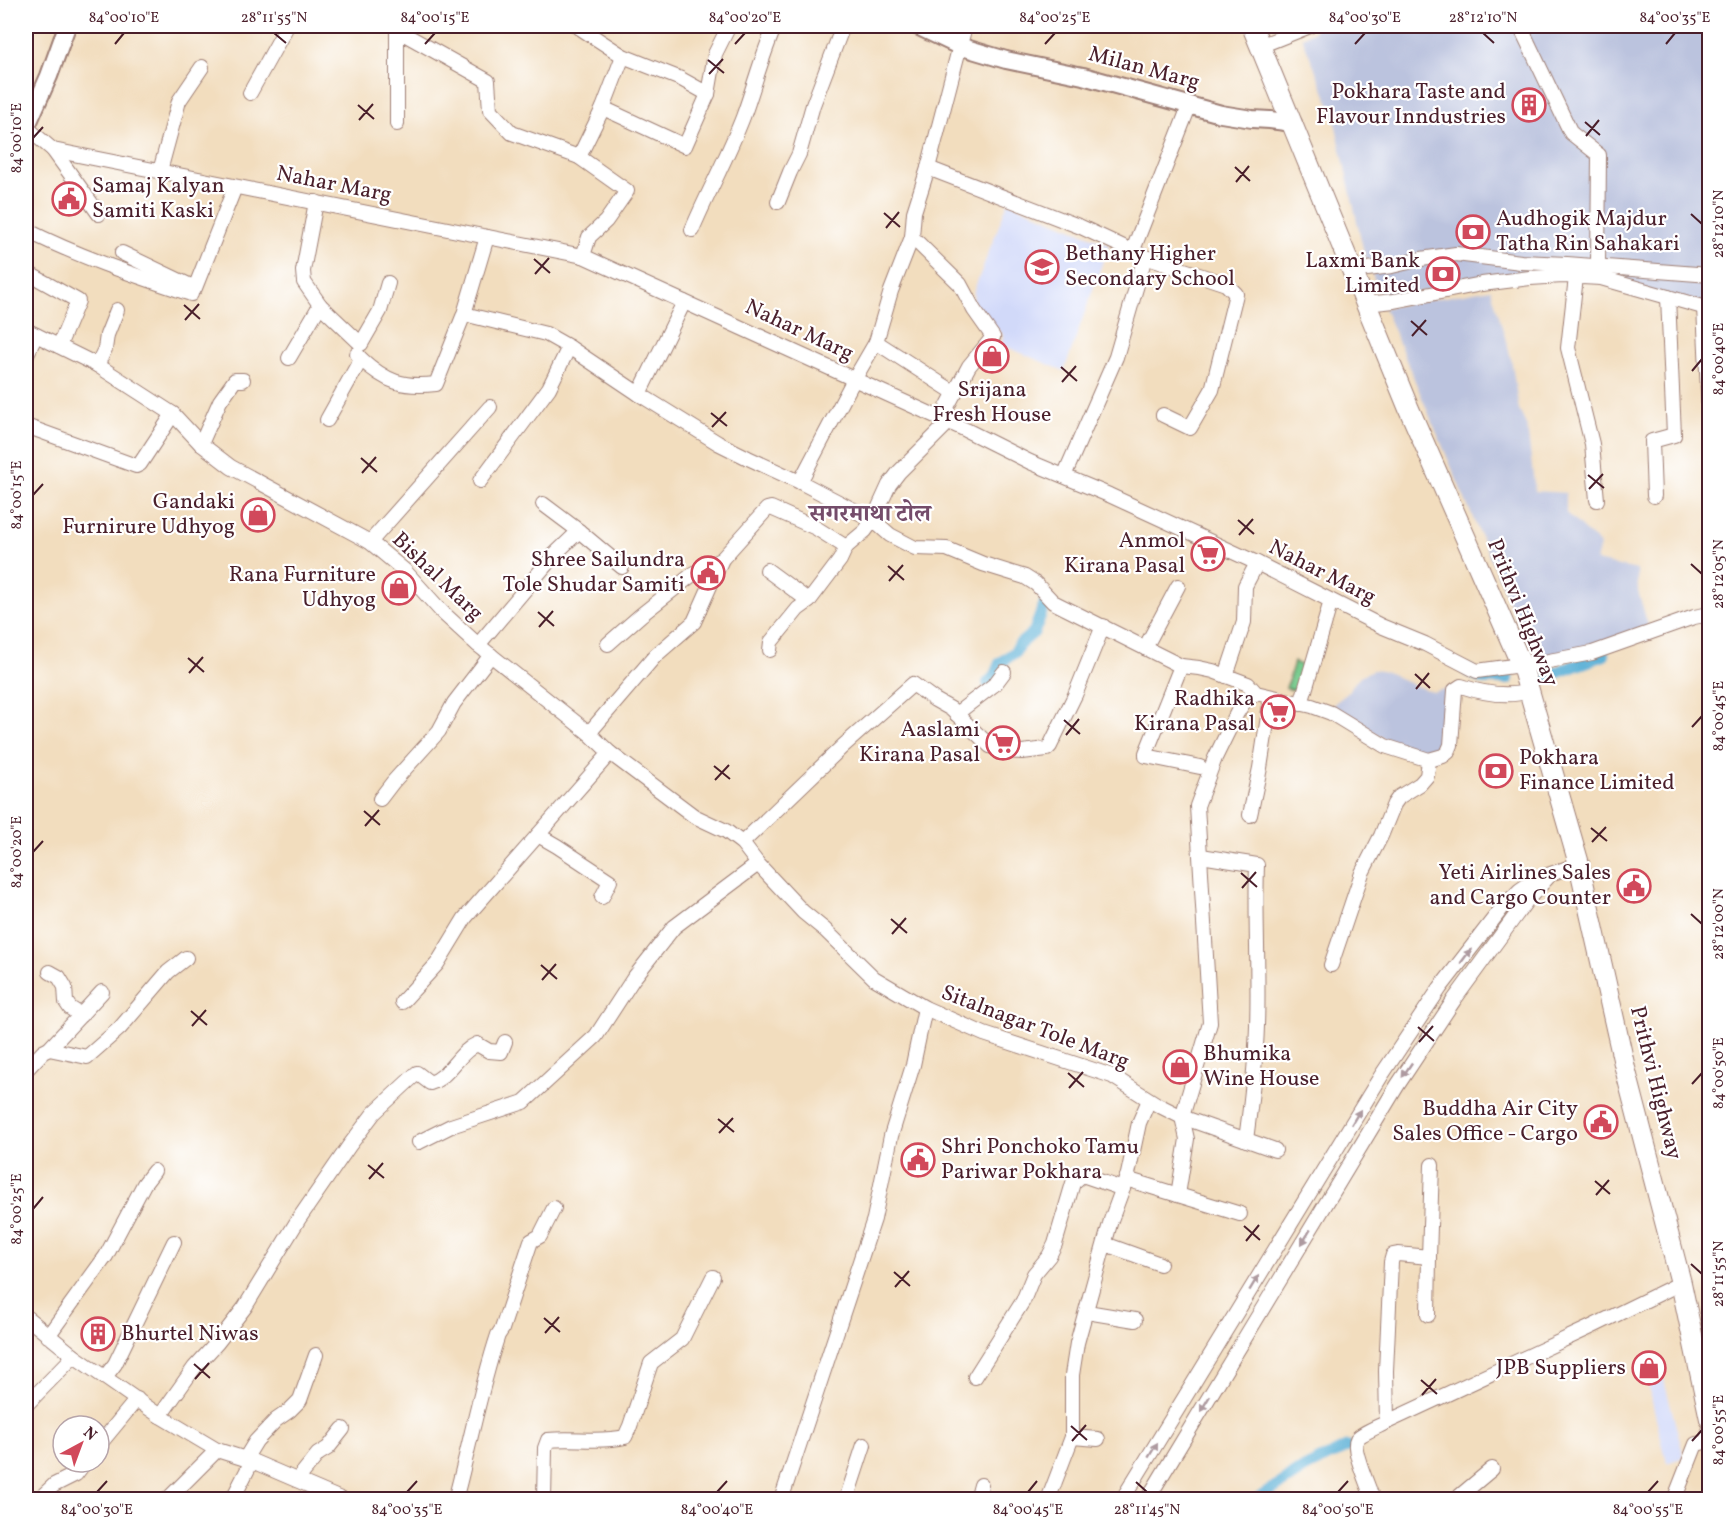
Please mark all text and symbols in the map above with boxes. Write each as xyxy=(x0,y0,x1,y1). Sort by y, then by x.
text: 84°00'10"E xyxy=(89,8,159,29)
text: 28°11'55"N xyxy=(241,8,307,29)
text: 84°00'15"E xyxy=(400,8,470,29)
text: 84°00'20"E xyxy=(709,8,781,29)
text: 84°00'25"E xyxy=(1019,8,1091,29)
text: 84°00'30"E xyxy=(1329,8,1401,29)
text: 28°12'10"N xyxy=(1449,8,1517,29)
text: 84°00'35"E xyxy=(1639,8,1711,29)
street label: Milan Marg xyxy=(1085,39,1203,99)
place label: Pokhara Taste and Flavour Inndustries xyxy=(1316,77,1506,133)
building icon: Pokhara Taste and Flavour Inndustries xyxy=(1511,87,1547,123)
text: 84°00'10"E xyxy=(7,103,28,173)
street label: Nahar Marg xyxy=(274,159,394,211)
place label: Samaj Kalyan Samiti Kaski xyxy=(92,171,225,227)
public building icon: Samaj Kalyan Samiti Kaski xyxy=(51,181,87,217)
text: 28°12'10"N xyxy=(1709,190,1730,258)
place label: Audhogik Majdur Tatha Rin Sahakari xyxy=(1496,204,1680,260)
bank icon: Audhogik Majdur Tatha Rin Sahakari xyxy=(1455,214,1491,250)
place label: Bethany Higher Secondary School xyxy=(1065,239,1235,295)
place label: Laxmi Bank Limited xyxy=(1305,246,1420,302)
school or university icon: Bethany Higher Secondary School xyxy=(1024,249,1060,285)
bank icon: Laxmi Bank Limited xyxy=(1425,256,1461,292)
street label: Nahar Marg xyxy=(739,292,859,370)
text: 84°00'40"E xyxy=(1709,323,1730,395)
shop icon: Srijana Fresh House xyxy=(974,338,1010,374)
place label: Srijana Fresh House xyxy=(933,375,1051,431)
text: 84°00'15"E xyxy=(7,460,28,530)
place label: Gandaki Furnirure Udhyog xyxy=(62,487,235,543)
shop icon: Gandaki Furnirure Udhyog xyxy=(240,497,276,533)
district label: सगरमाथा टोल xyxy=(807,498,933,532)
street label: Bishal Marg xyxy=(384,525,490,629)
place label: Anmol Kirana Pasal xyxy=(1064,526,1185,582)
street label: Nahar Marg xyxy=(1263,533,1381,613)
street label: Prithvi Highway xyxy=(1478,534,1566,692)
supermarket icon: Anmol Kirana Pasal xyxy=(1190,536,1226,572)
text: 28°12'05"N xyxy=(1709,539,1730,609)
place label: Shree Sailundra Tole Shudar Samiti xyxy=(503,545,685,601)
public building icon: Shree Sailundra Tole Shudar Samiti xyxy=(690,555,726,591)
place label: Rana Furniture Udhyog xyxy=(229,560,376,616)
shop icon: Rana Furniture Udhyog xyxy=(381,570,417,606)
text: 84°00'45"E xyxy=(1709,681,1730,751)
place label: Radhika Kirana Pasal xyxy=(1134,684,1255,740)
supermarket icon: Radhika Kirana Pasal xyxy=(1260,694,1296,730)
place label: Aaslami Kirana Pasal xyxy=(859,715,980,771)
supermarket icon: Aaslami Kirana Pasal xyxy=(985,725,1021,761)
place label: Pokhara Finance Limited xyxy=(1519,743,1675,799)
bank icon: Pokhara Finance Limited xyxy=(1478,753,1514,789)
text: 84°00'20"E xyxy=(7,816,28,888)
place label: Yeti Airlines Sales and Cargo Counter xyxy=(1429,858,1611,914)
public building icon: Yeti Airlines Sales and Cargo Counter xyxy=(1616,868,1652,904)
text: 28°12'00"N xyxy=(1709,888,1730,960)
one-way arrow xyxy=(1459,948,1471,963)
street label: Sitalnagar Tole Marg xyxy=(936,978,1134,1078)
street label: Prithvi Highway xyxy=(1621,1003,1689,1163)
text: 84°00'50"E xyxy=(1709,1037,1730,1109)
place label: Bhumika Wine House xyxy=(1203,1039,1320,1095)
shop icon: Bhumika Wine House xyxy=(1162,1049,1198,1085)
one-way arrow xyxy=(1402,1062,1413,1078)
place label: Buddha Air City Sales Office - Cargo xyxy=(1392,1094,1578,1150)
public building icon: Buddha Air City Sales Office - Cargo xyxy=(1583,1104,1619,1140)
one-way arrow xyxy=(1351,1109,1362,1125)
place label: Shri Ponchoko Tamu Pariwar Pokhara xyxy=(941,1132,1139,1188)
public building icon: Shri Ponchoko Tamu Pariwar Pokhara xyxy=(900,1142,936,1178)
text: 84°00'25"E xyxy=(7,1173,28,1245)
one-way arrow xyxy=(1300,1229,1311,1245)
text: 28°11'55"N xyxy=(1709,1241,1730,1307)
one-way arrow xyxy=(1249,1275,1260,1291)
building icon: Bhurtel Niwas xyxy=(80,1316,116,1352)
place label: Bhurtel Niwas xyxy=(121,1319,259,1350)
shop icon: JPB Suppliers xyxy=(1631,1350,1667,1386)
place label: JPB Suppliers xyxy=(1496,1353,1626,1384)
text: 84°00'55"E xyxy=(1709,1395,1730,1465)
one-way arrow xyxy=(1200,1396,1211,1412)
north arrow xyxy=(51,1414,111,1474)
text: N xyxy=(78,1422,101,1447)
one-way arrow xyxy=(1147,1442,1158,1458)
text: 84°00'30"E xyxy=(61,1500,133,1521)
text: 84°00'35"E xyxy=(371,1500,443,1521)
text: 84°00'40"E xyxy=(681,1500,753,1521)
text: 84°00'45"E xyxy=(993,1500,1063,1521)
text: 28°11'45"N xyxy=(1114,1500,1180,1521)
text: 84°00'50"E xyxy=(1302,1500,1374,1521)
text: 84°00'55"E xyxy=(1613,1500,1683,1521)

